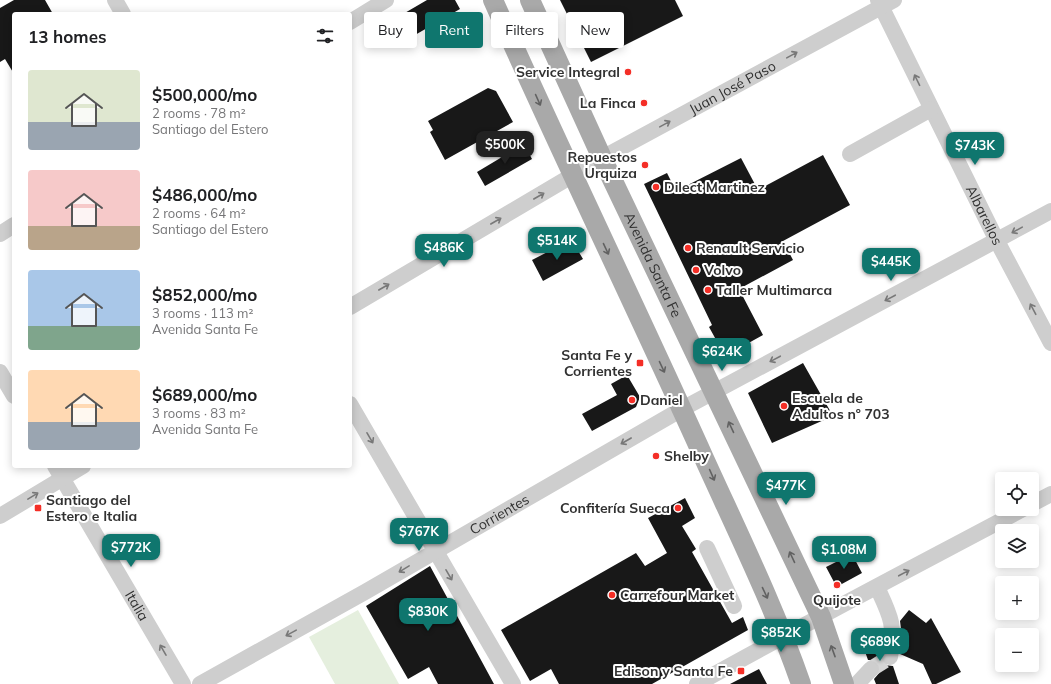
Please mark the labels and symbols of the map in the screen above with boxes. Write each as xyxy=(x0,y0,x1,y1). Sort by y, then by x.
one-way arrow xyxy=(786,51,798,58)
street label: Juan José Paso xyxy=(686,57,779,118)
place label: Service Integral xyxy=(516,63,620,81)
marker: Service Integral xyxy=(623,67,633,77)
one-way arrow xyxy=(913,74,920,86)
one-way arrow xyxy=(534,93,542,105)
place label: La Finca xyxy=(580,94,636,112)
marker: La Finca xyxy=(639,98,649,108)
one-way arrow xyxy=(659,119,671,127)
pin: $500K xyxy=(477,131,533,165)
pin: $743K xyxy=(947,132,1003,166)
place label: Repuestos Urquiza xyxy=(568,148,637,182)
marker: Repuestos Urquiza xyxy=(640,160,650,170)
place label: Dilect Martinez xyxy=(664,178,765,196)
marker: Dilect Martinez xyxy=(651,182,661,192)
street label: Albarellos xyxy=(962,182,1007,248)
one-way arrow xyxy=(533,191,545,199)
street label: Avenida Santa Fe xyxy=(620,209,686,320)
one-way arrow xyxy=(490,216,502,224)
pin: $514K xyxy=(529,227,585,261)
one-way arrow xyxy=(1011,227,1023,234)
pin: $486K xyxy=(416,234,472,268)
place label: Renault Servicio xyxy=(696,239,804,257)
one-way arrow xyxy=(603,243,610,255)
marker: Renault Servicio xyxy=(683,243,693,253)
pin: $445K xyxy=(863,248,919,282)
place label: Volvo xyxy=(703,261,741,279)
marker: Volvo xyxy=(691,265,701,275)
place label: Taller Multimarca xyxy=(716,281,832,299)
one-way arrow xyxy=(378,282,390,290)
marker: Taller Multimarca xyxy=(703,285,713,295)
one-way arrow xyxy=(884,295,896,302)
one-way arrow xyxy=(1028,303,1036,315)
pin: $624K xyxy=(694,338,750,372)
place label: Santa Fe y Corrientes xyxy=(561,346,632,380)
one-way arrow xyxy=(769,356,781,364)
marker: Santa Fe y Corrientes xyxy=(635,358,645,368)
one-way arrow xyxy=(659,360,666,372)
place label: Escuela de Adultos nº 703 xyxy=(792,389,890,423)
place label: Daniel xyxy=(640,391,683,409)
marker: Daniel xyxy=(627,395,637,405)
marker: Escuela de Adultos nº 703 xyxy=(779,401,789,411)
one-way arrow xyxy=(727,421,734,433)
one-way arrow xyxy=(366,432,374,444)
one-way arrow xyxy=(620,438,632,446)
place label: Shelby xyxy=(664,447,709,465)
marker: Shelby xyxy=(651,451,661,461)
one-way arrow xyxy=(708,469,716,481)
pin: $477K xyxy=(758,472,814,506)
street label: Corrientes xyxy=(466,490,532,539)
one-way arrow xyxy=(27,491,39,499)
place label: Santiago del Estero e Italia xyxy=(46,491,137,525)
place label: Confitería Sueca xyxy=(560,499,670,517)
marker: Santiago del Estero e Italia xyxy=(33,503,43,513)
marker: Confitería Sueca xyxy=(673,503,683,513)
pin: $767K xyxy=(391,518,447,552)
pin: $772K xyxy=(103,534,159,568)
pin: $1.08M xyxy=(811,536,877,570)
one-way arrow xyxy=(788,551,795,563)
one-way arrow xyxy=(398,565,410,573)
one-way arrow xyxy=(898,568,910,576)
one-way arrow xyxy=(445,569,453,581)
marker: Quijote xyxy=(832,580,842,590)
place label: Carrefour Market xyxy=(620,586,735,604)
street label: Italia xyxy=(121,587,153,624)
one-way arrow xyxy=(762,587,769,599)
marker: Carrefour Market xyxy=(607,590,617,600)
place label: Quijote xyxy=(813,591,861,609)
pin: $830K xyxy=(400,598,456,632)
pin: $852K xyxy=(753,619,809,653)
pin: $689K xyxy=(852,628,908,662)
one-way arrow xyxy=(285,630,297,638)
one-way arrow xyxy=(159,645,167,656)
one-way arrow xyxy=(828,645,836,657)
place label: Edison y Santa Fe xyxy=(614,662,733,680)
marker: Edison y Santa Fe xyxy=(736,666,746,676)

